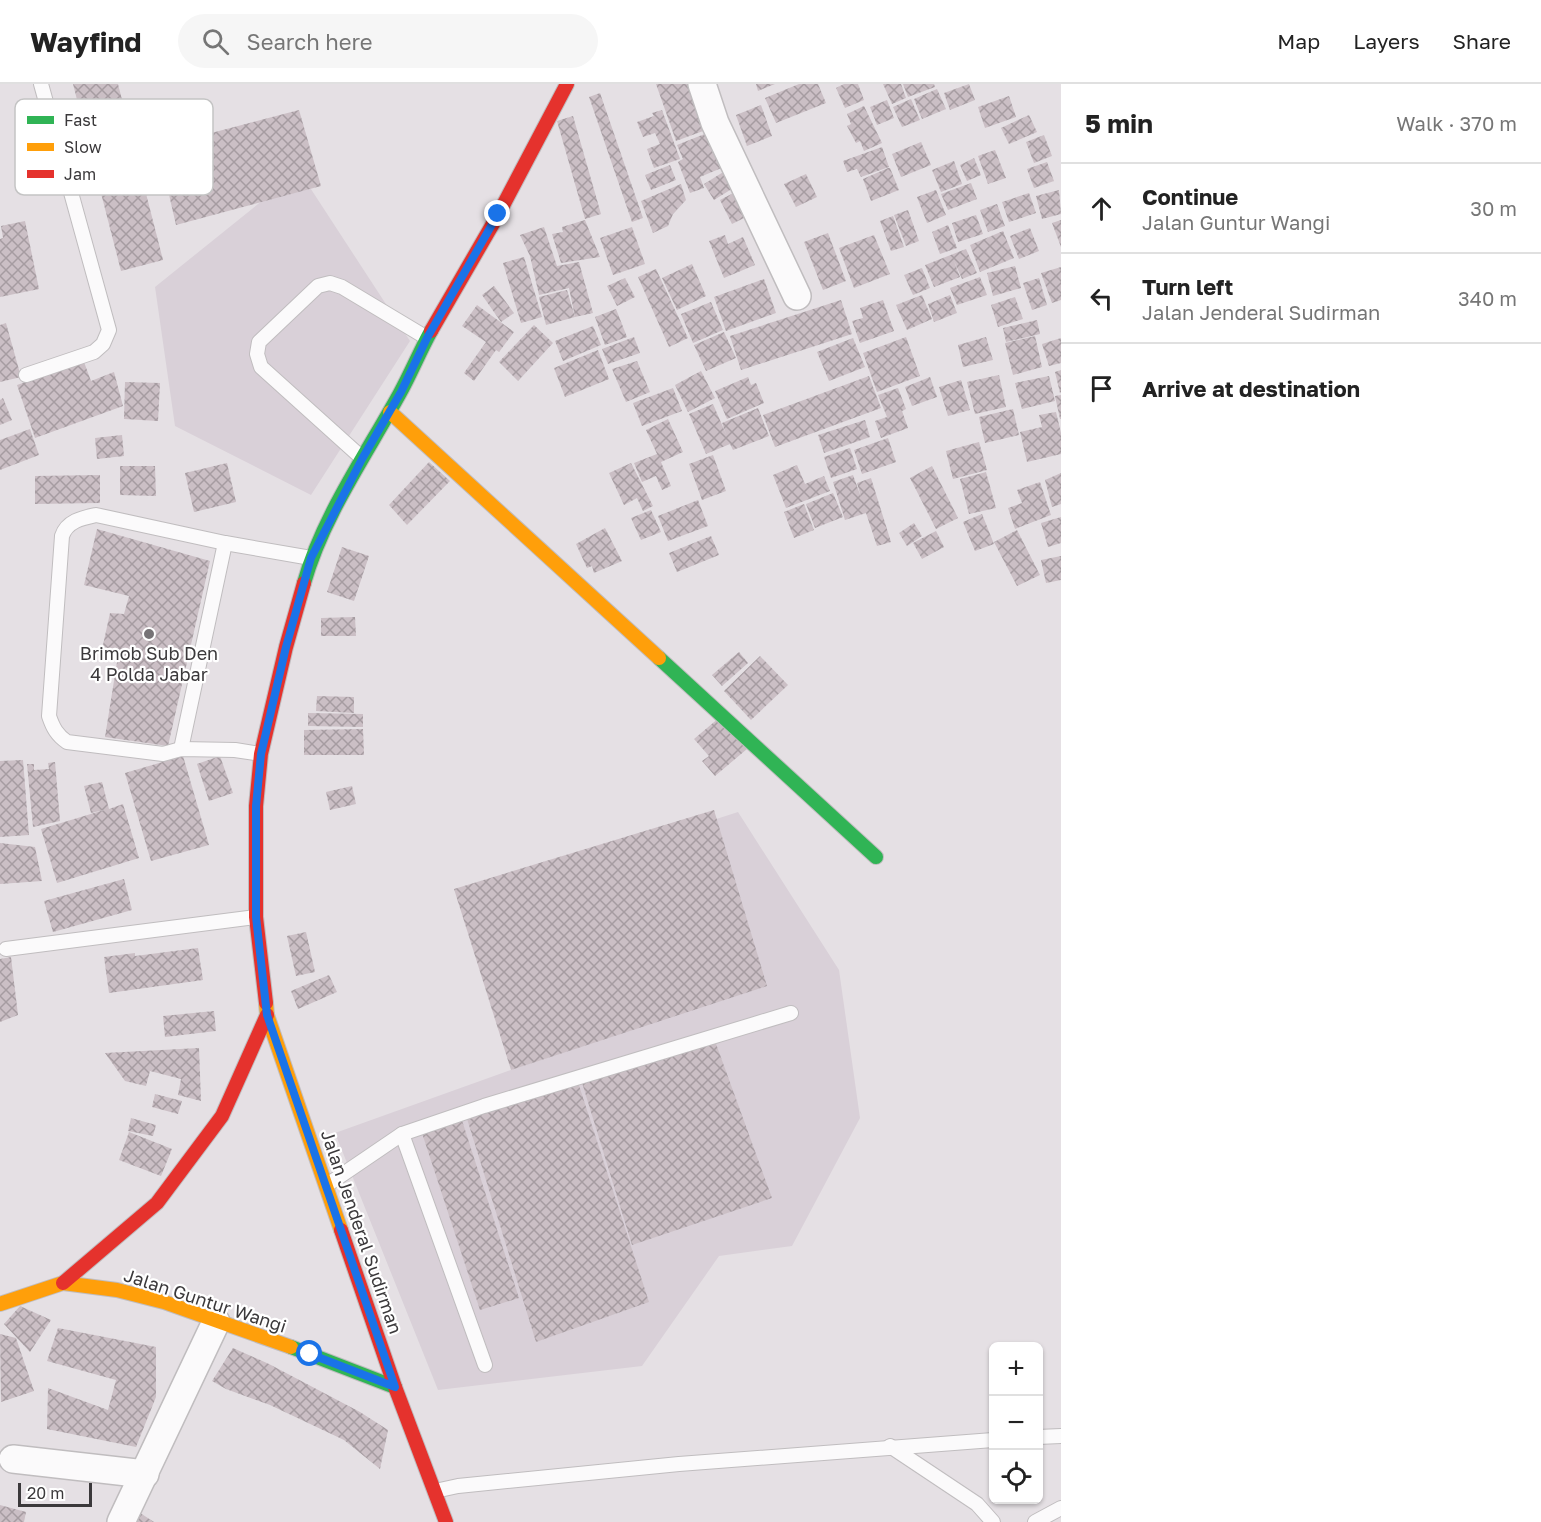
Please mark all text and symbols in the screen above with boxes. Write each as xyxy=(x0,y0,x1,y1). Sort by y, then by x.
search box xyxy=(178,14,598,68)
text: Wayfind xyxy=(30,25,142,58)
icon: search xyxy=(199,25,232,58)
text: Search here xyxy=(247,28,373,55)
text: Map xyxy=(1277,28,1320,54)
text: Layers xyxy=(1353,28,1420,54)
text: Share xyxy=(1453,28,1511,54)
legend xyxy=(15,99,213,195)
text: 5 min xyxy=(1085,108,1153,139)
text: Fast xyxy=(64,110,97,130)
text: Walk · 370 m xyxy=(1396,111,1517,135)
text: Slow xyxy=(64,137,102,157)
text: Jam xyxy=(64,164,96,184)
text: Continue xyxy=(1142,183,1238,210)
icon: ahead xyxy=(1085,192,1118,225)
text: 30 m xyxy=(1470,196,1517,220)
route end xyxy=(484,200,510,226)
text: Jalan Guntur Wangi xyxy=(1142,210,1330,234)
text: Turn left xyxy=(1142,273,1233,300)
icon: left xyxy=(1085,282,1118,315)
text: 340 m xyxy=(1458,286,1517,310)
text: Jalan Jenderal Sudirman xyxy=(1142,300,1380,324)
icon: arrive xyxy=(1085,372,1118,405)
text: Arrive at destination xyxy=(1142,375,1360,402)
marker: Brimob Sub Den 4 Polda Jabar xyxy=(142,627,156,641)
place label: Brimob Sub Den 4 Polda Jabar xyxy=(80,642,218,685)
street label: Jalan Jenderal Sudirman xyxy=(317,1127,407,1337)
street label: Jalan Guntur Wangi xyxy=(121,1263,289,1337)
route start xyxy=(296,1340,322,1366)
map controls xyxy=(989,1342,1043,1504)
button: + xyxy=(989,1342,1043,1396)
button: − xyxy=(989,1396,1043,1450)
button: locate xyxy=(989,1450,1043,1504)
scale bar xyxy=(18,1480,92,1508)
text: 20 m xyxy=(27,1483,64,1503)

